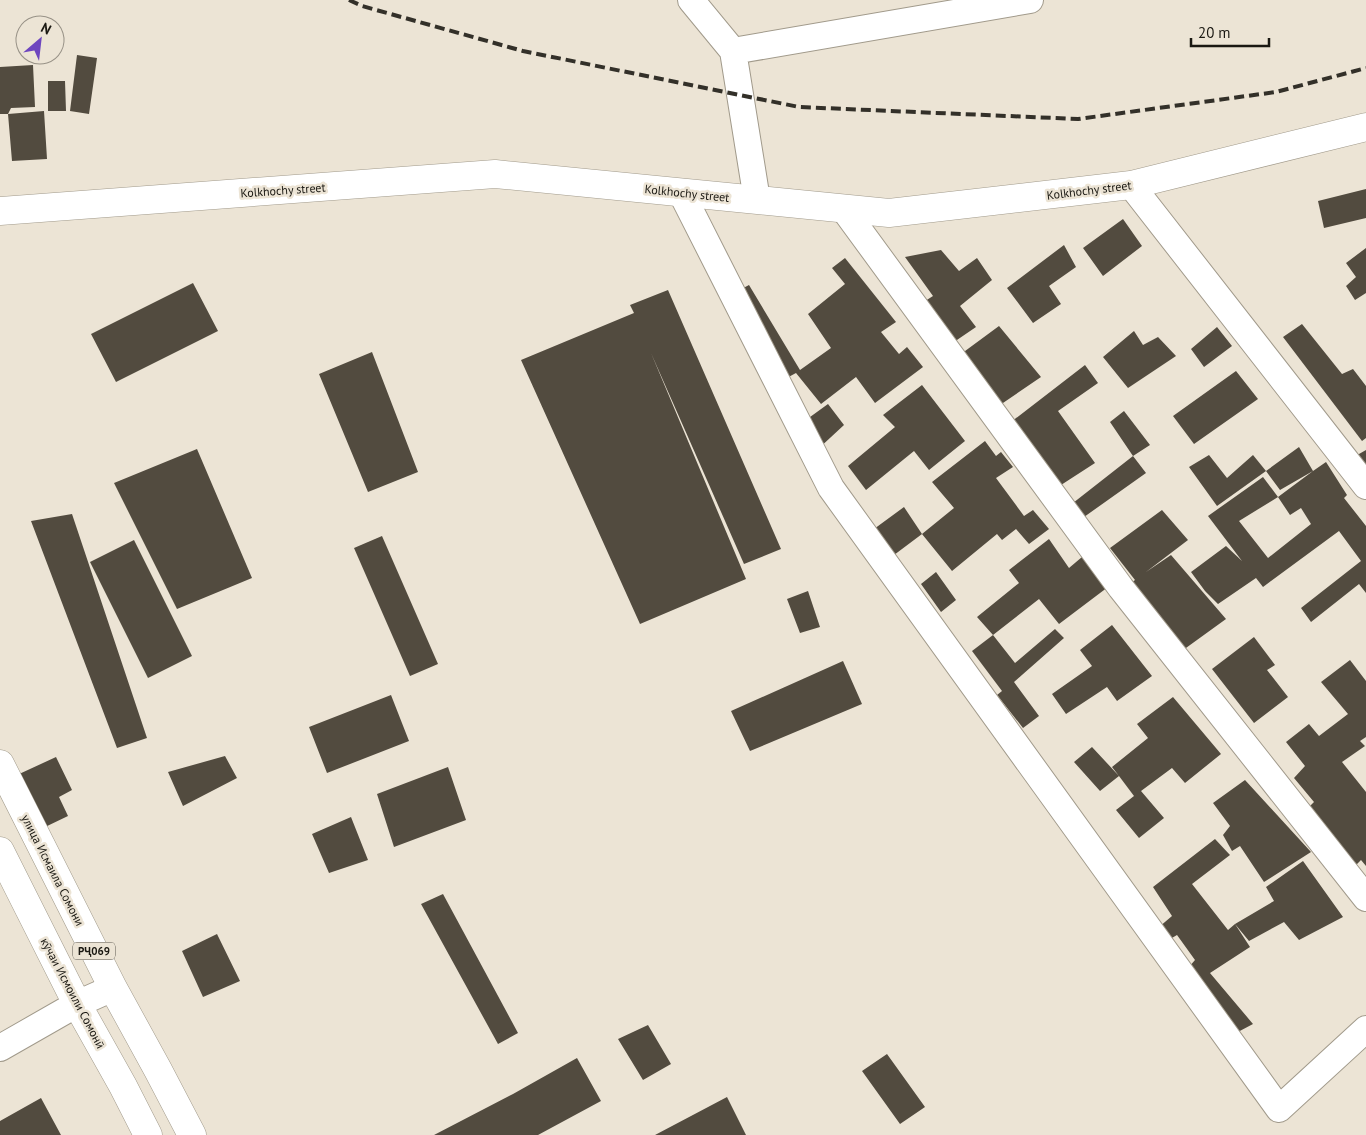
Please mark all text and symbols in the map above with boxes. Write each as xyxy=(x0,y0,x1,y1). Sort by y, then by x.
north arrow xyxy=(15,15,65,65)
scale bar xyxy=(1191,15,1268,47)
text: N xyxy=(38,18,54,39)
text: 20 m xyxy=(1198,23,1231,42)
street label: Kolkhochy street xyxy=(1046,177,1132,203)
street label: Kolkhochy street xyxy=(240,180,326,200)
street label: Kolkhochy street xyxy=(644,181,730,205)
street label: улица Исмаила Сомони xyxy=(18,812,88,928)
street label: кӯчаи Исмоили Сомонӣ xyxy=(37,935,109,1051)
road number: РҶ069 xyxy=(73,942,115,959)

